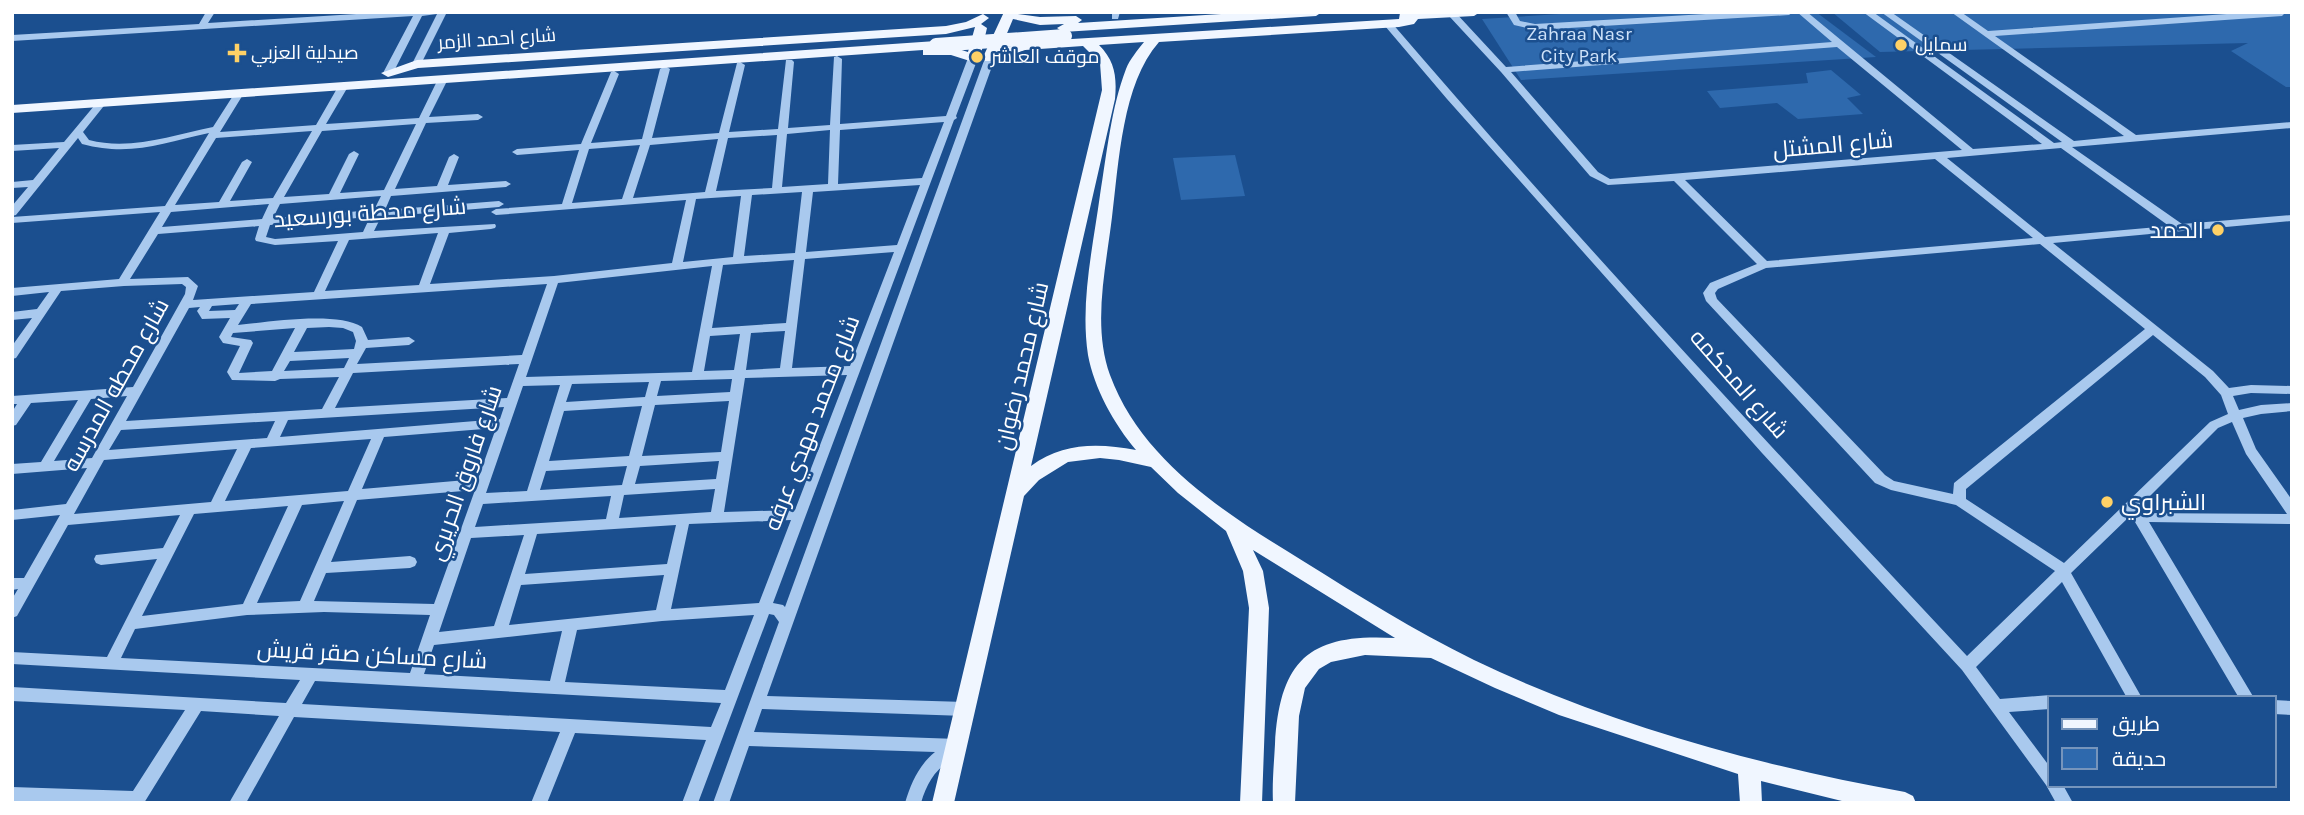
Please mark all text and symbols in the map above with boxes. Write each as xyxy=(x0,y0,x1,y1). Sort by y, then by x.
park label: Zahraa Nasr City Park xyxy=(1526,23,1632,67)
street label: شارع احمد الزمر xyxy=(436,24,557,56)
place label: سمايل xyxy=(1915,34,1968,56)
marker: سمايل xyxy=(1893,37,1909,53)
place label: صيدلية العزبي xyxy=(251,42,359,67)
marker: صيدلية العزبي xyxy=(229,45,245,61)
place label: موقف العاشر xyxy=(990,46,1099,68)
marker: موقف العاشر xyxy=(969,49,985,65)
street label: شارع المشتل xyxy=(1772,126,1894,166)
street label: شارع محطة بورسعيد xyxy=(273,193,467,235)
place label: الحمد xyxy=(2150,217,2204,244)
marker: الحمد xyxy=(2210,222,2226,238)
street label: شارع محمد رضوان xyxy=(990,279,1056,453)
street label: شارع محطه المدرسه xyxy=(57,294,176,477)
street label: شارع محمد مهدي عرفه xyxy=(759,312,869,536)
street label: شارع المحكمه xyxy=(1683,324,1794,445)
street label: شارع فاروق الحريري xyxy=(422,382,511,565)
place label: الشبراوي xyxy=(2121,489,2206,520)
marker: الشبراوي xyxy=(2099,494,2115,510)
street label: شارع مساكن صقر قريش xyxy=(256,635,488,677)
legend xyxy=(2048,696,2276,787)
text: طريق xyxy=(2112,712,2160,737)
text: حديقة xyxy=(2112,747,2166,771)

